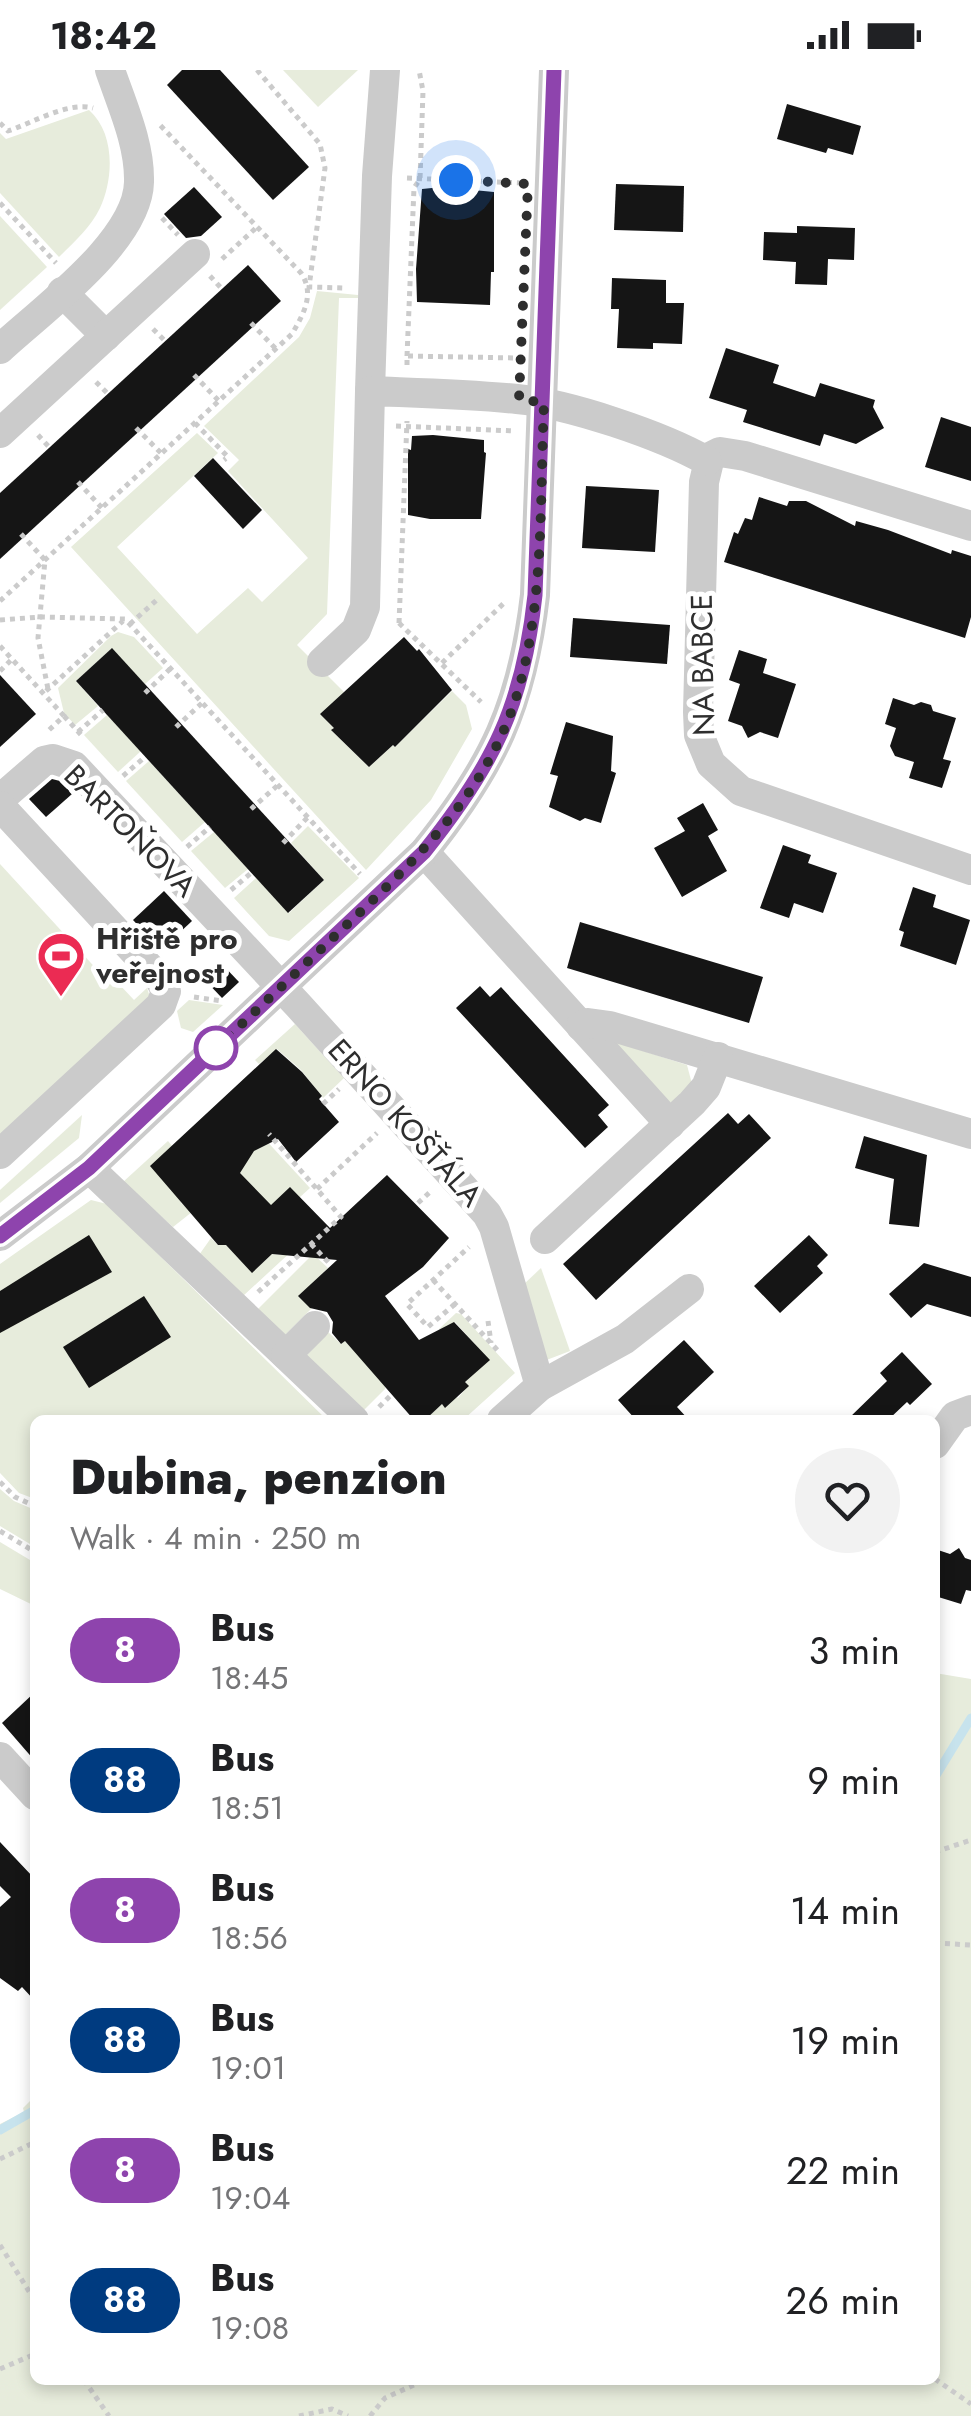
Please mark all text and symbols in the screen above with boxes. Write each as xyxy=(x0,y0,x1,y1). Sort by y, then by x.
text: 18:42 xyxy=(50,8,157,63)
your location xyxy=(431,155,481,205)
street label: NA BABCE xyxy=(680,594,725,736)
street label: BARTOŇOVA xyxy=(54,755,206,907)
place label: Hřiště pro veřejnost xyxy=(95,917,238,994)
sports icon: Hřiště pro veřejnost xyxy=(35,930,87,998)
unlabelled marker xyxy=(195,1027,237,1069)
street label: ERNO KOŠŤÁLA xyxy=(318,1029,493,1216)
text: Dubina, penzion xyxy=(70,1443,447,1512)
button: heart xyxy=(795,1448,900,1553)
text: Walk · 4 min · 250 m xyxy=(70,1515,361,1561)
text: Bus xyxy=(210,1600,274,1655)
text: 3 min xyxy=(808,1623,900,1678)
text: 8 xyxy=(114,1625,136,1675)
text: 18:45 xyxy=(210,1655,288,1701)
text: Bus xyxy=(210,1730,274,1785)
text: 9 min xyxy=(807,1753,900,1808)
text: 88 xyxy=(103,1755,147,1805)
text: 18:51 xyxy=(210,1785,284,1831)
text: Bus xyxy=(210,1860,274,1915)
text: 14 min xyxy=(790,1883,900,1938)
text: 8 xyxy=(114,1885,136,1935)
text: 18:56 xyxy=(210,1915,288,1961)
text: Bus xyxy=(210,1990,274,2045)
text: 19 min xyxy=(790,2013,900,2068)
text: 88 xyxy=(103,2015,147,2065)
text: 19:01 xyxy=(210,2045,286,2091)
text: Bus xyxy=(210,2120,274,2175)
text: 22 min xyxy=(786,2143,900,2198)
text: 8 xyxy=(114,2145,136,2195)
text: 19:04 xyxy=(210,2175,290,2221)
text: Bus xyxy=(210,2250,274,2305)
text: 26 min xyxy=(786,2273,900,2328)
text: 88 xyxy=(103,2275,147,2325)
text: 19:08 xyxy=(210,2305,289,2351)

